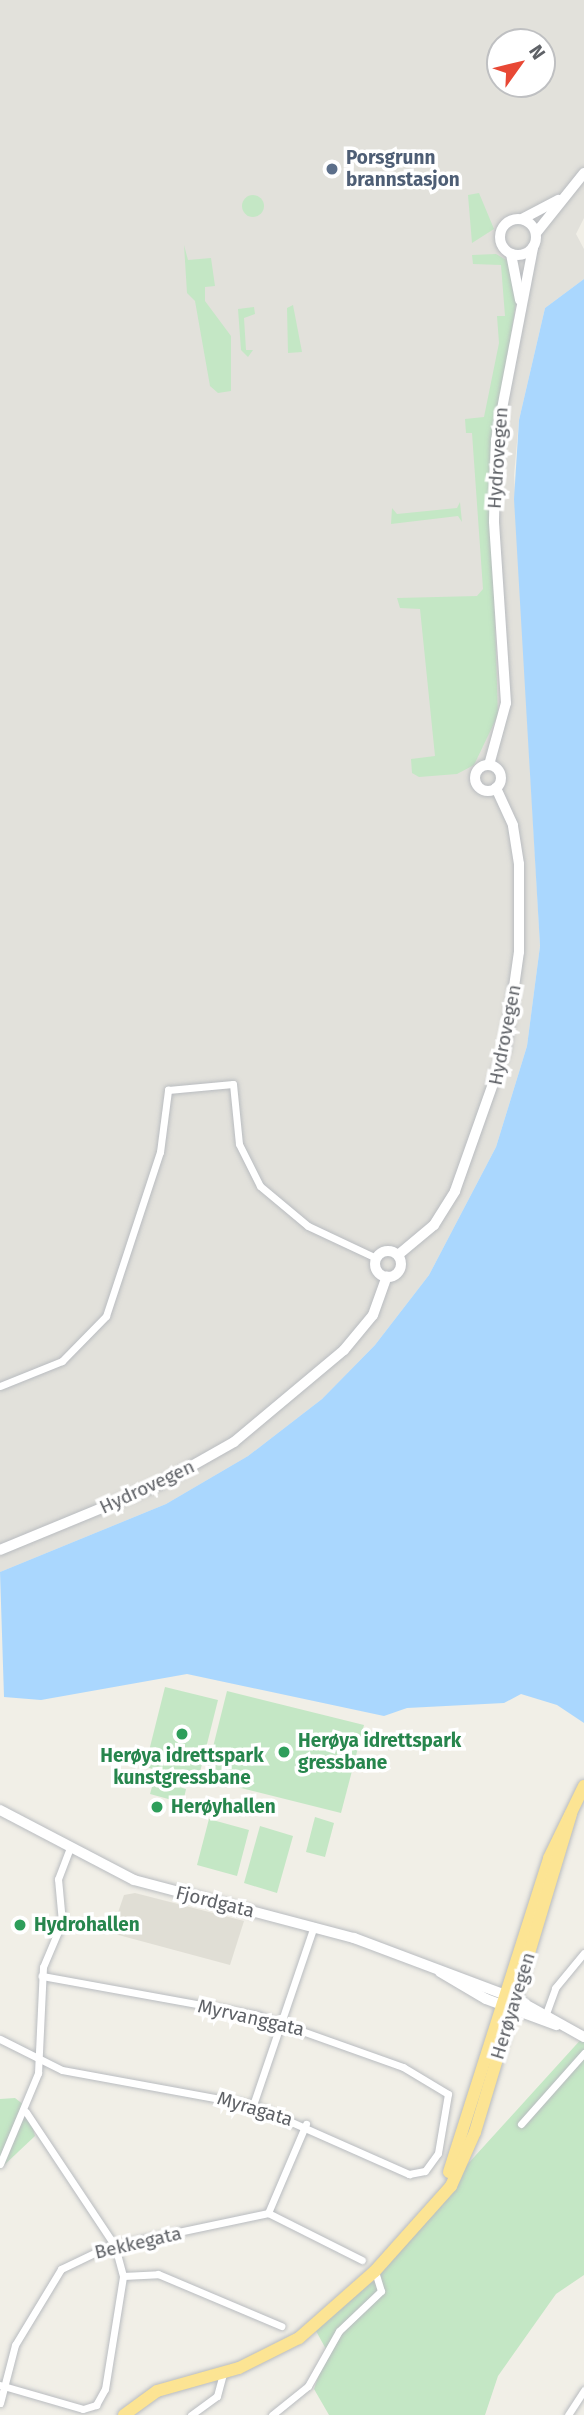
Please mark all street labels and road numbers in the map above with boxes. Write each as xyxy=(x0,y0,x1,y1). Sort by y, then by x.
street label: Hydrovegen xyxy=(483,406,513,510)
street label: Hydrovegen xyxy=(484,983,526,1087)
street label: Hydrovegen xyxy=(96,1455,198,1519)
street label: Fjordgata xyxy=(173,1881,257,1923)
street label: Herøyavegen xyxy=(486,1950,540,2062)
street label: Myrvanggata xyxy=(195,1995,307,2041)
street label: Myragata xyxy=(214,2087,296,2131)
street label: Bekkegata xyxy=(92,2222,184,2264)

